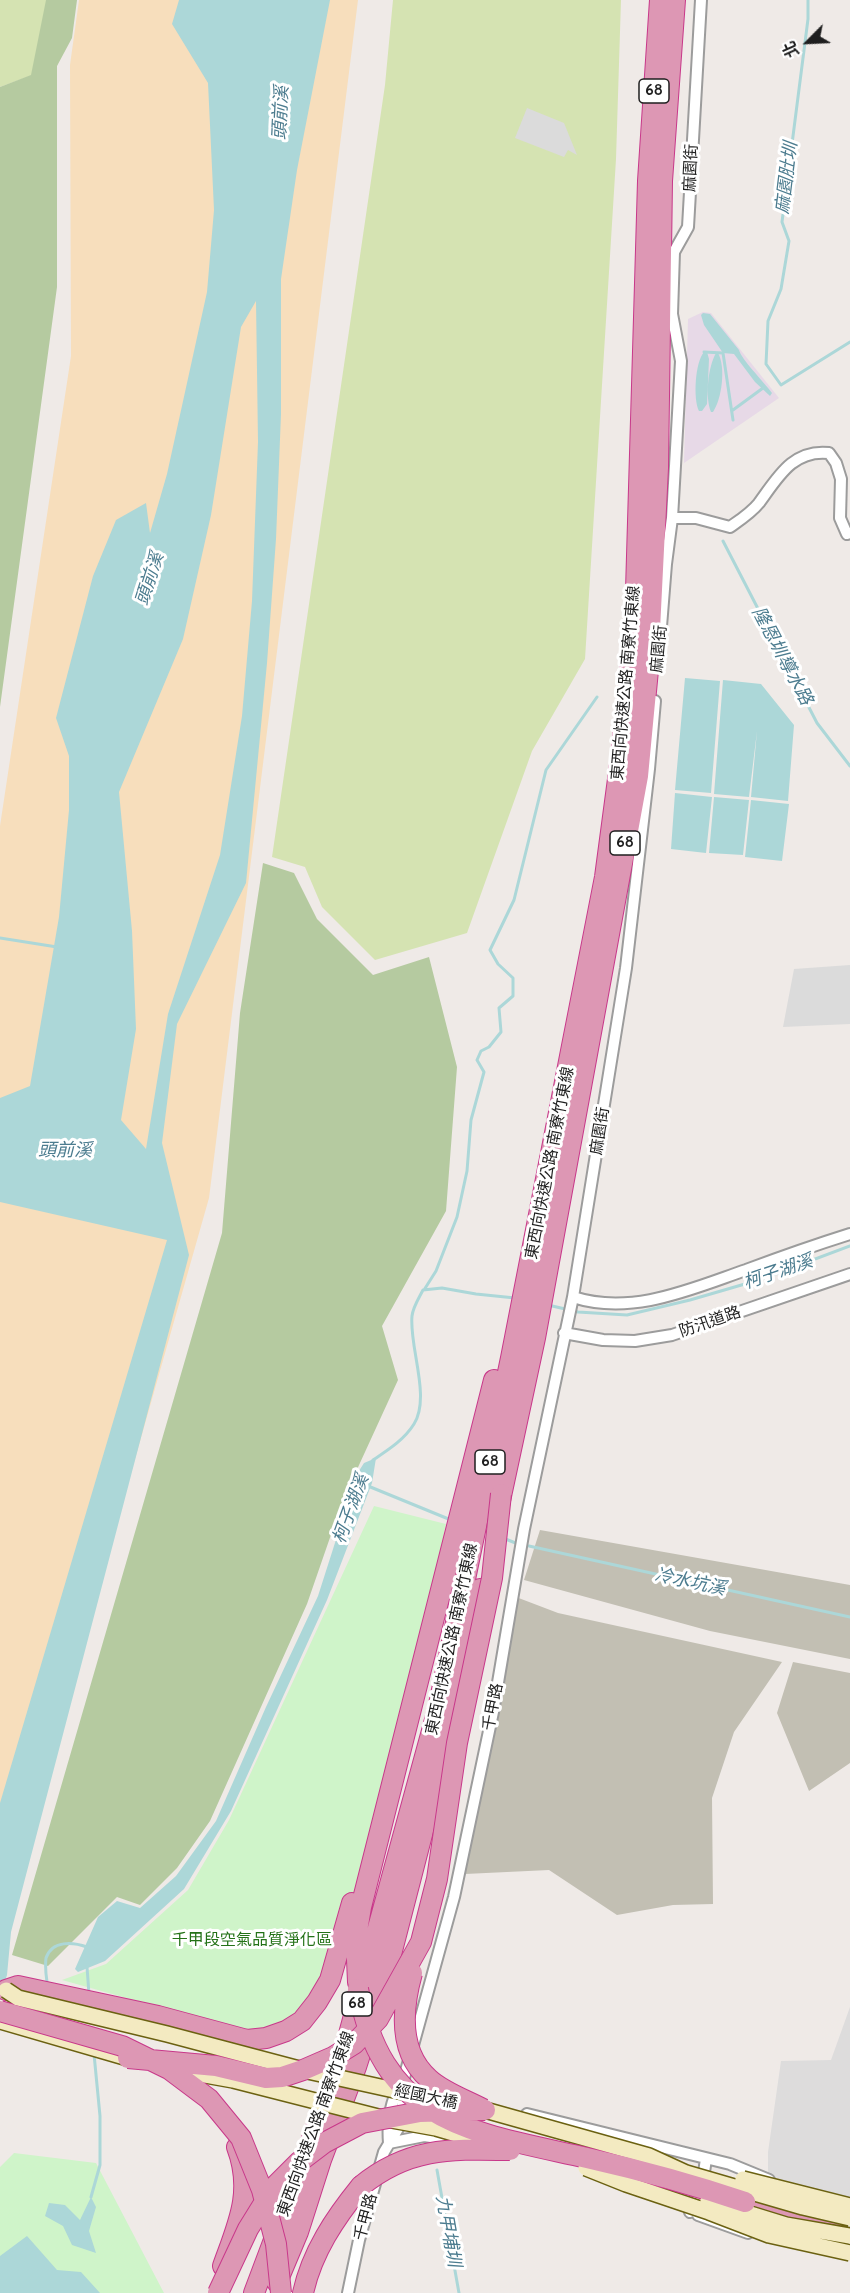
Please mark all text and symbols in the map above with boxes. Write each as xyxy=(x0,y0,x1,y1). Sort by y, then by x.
north arrow xyxy=(778,12,838,72)
text: 北 xyxy=(779,38,803,61)
road number: 68 xyxy=(639,79,669,103)
water label: 頭前溪 xyxy=(269,85,293,141)
water label: 麻園肚圳 xyxy=(772,141,802,215)
street label: 麻園街 xyxy=(680,144,702,192)
water label: 頭前溪 xyxy=(131,550,169,608)
street label: 東西向快速公路 南寮竹東線 xyxy=(608,585,644,781)
water label: 隆恩圳導水路 xyxy=(747,603,817,709)
street label: 麻園街 xyxy=(647,624,671,674)
road number: 68 xyxy=(610,831,640,855)
street label: 東西向快速公路 南寮竹東線 xyxy=(522,1065,578,1261)
street label: 麻園街 xyxy=(587,1106,613,1156)
water label: 頭前溪 xyxy=(38,1140,92,1162)
water label: 柯子湖溪 xyxy=(740,1250,816,1294)
street label: 防汛道路 xyxy=(677,1303,743,1341)
road number: 68 xyxy=(475,1450,505,1474)
water label: 柯子湖溪 xyxy=(329,1471,373,1547)
street label: 東西向快速公路 南寮竹東線 xyxy=(422,1541,482,1737)
water label: 冷水坑溪 xyxy=(653,1564,727,1600)
street label: 千甲路 xyxy=(479,1682,507,1732)
park label: 千甲段空氣品質淨化區 xyxy=(172,1930,332,1950)
road number: 68 xyxy=(342,1992,372,2016)
street label: 東西向快速公路 南寮竹東線 xyxy=(274,2029,358,2219)
street label: 經國大橋 xyxy=(393,2081,459,2113)
street label: 千甲路 xyxy=(351,2191,381,2243)
water label: 九甲埔圳 xyxy=(431,2194,465,2268)

